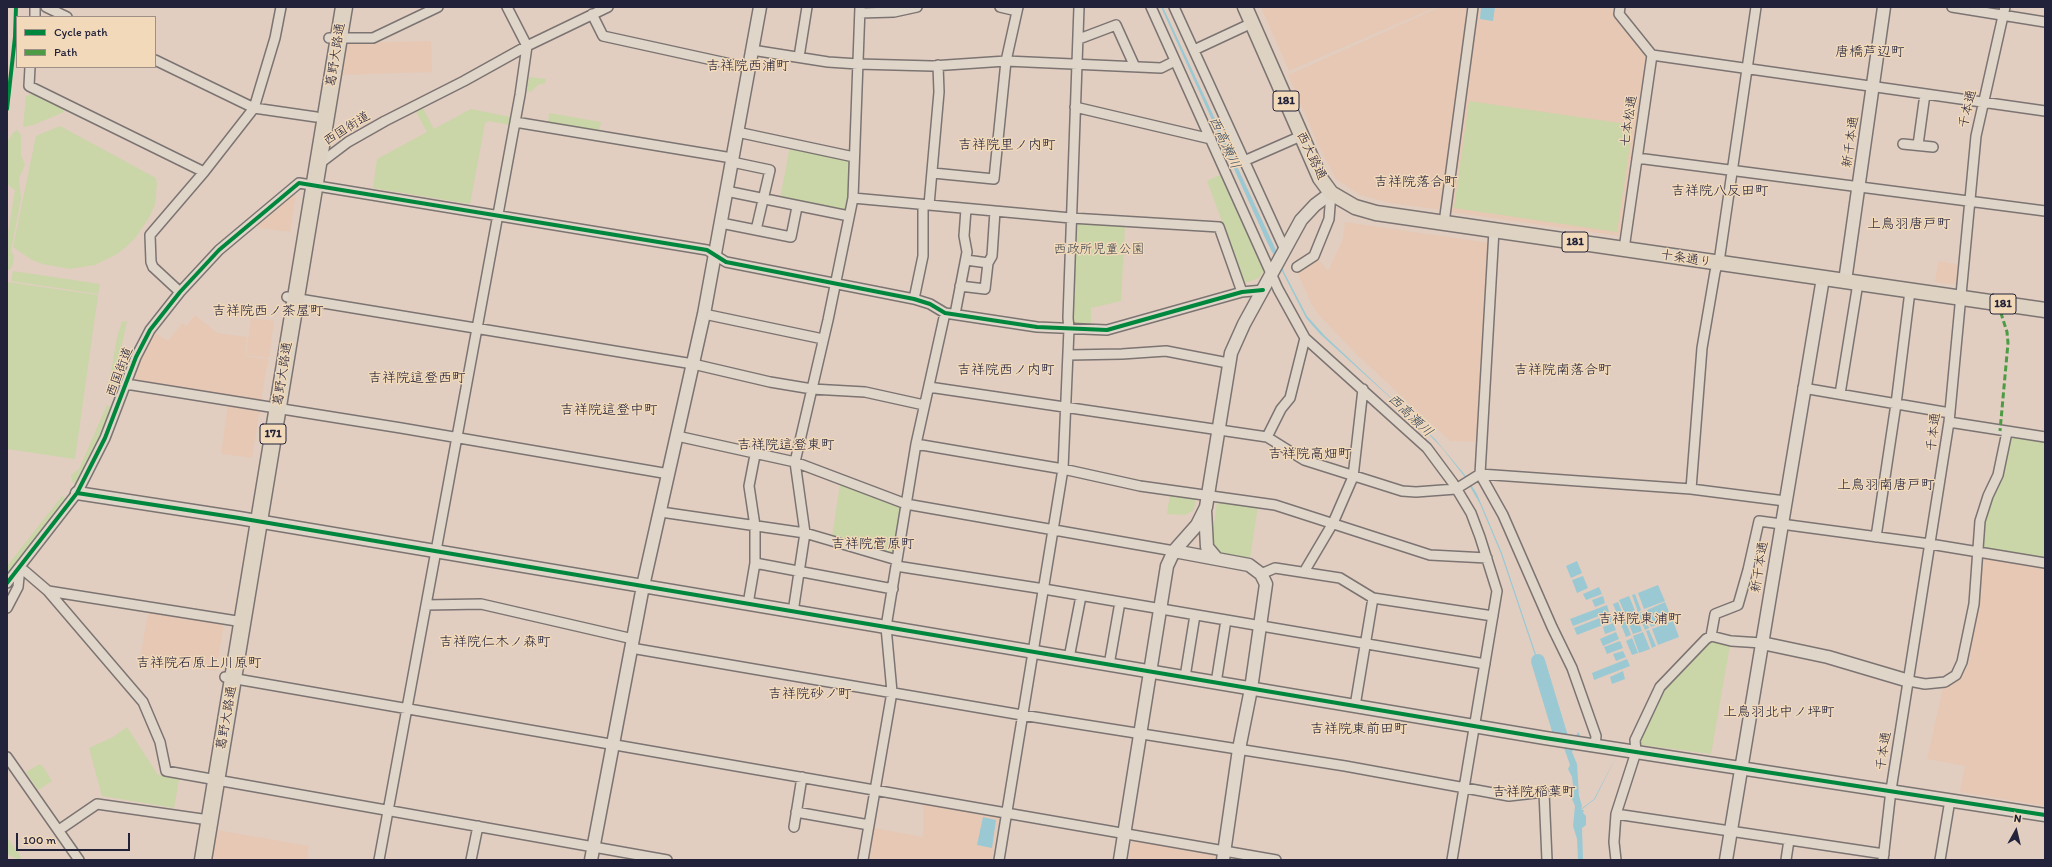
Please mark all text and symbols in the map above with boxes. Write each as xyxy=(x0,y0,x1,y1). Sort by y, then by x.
legend xyxy=(16,16,156,68)
street label: 葛野大路通 xyxy=(323,22,349,88)
text: Cycle path xyxy=(54,25,108,39)
district label: 唐橋芦辺町 xyxy=(1835,44,1905,60)
text: Path xyxy=(54,45,77,59)
district label: 吉祥院西浦町 xyxy=(706,58,790,74)
street label: 千本通 xyxy=(1956,88,1980,130)
road number: 181 xyxy=(1273,91,1299,111)
street label: 七本松通 xyxy=(1617,94,1641,148)
street label: 西国街道 xyxy=(321,109,373,149)
water label: 西高瀬川 xyxy=(1205,114,1243,172)
street label: 新千本通 xyxy=(1840,115,1862,169)
street label: 西大路通 xyxy=(1293,129,1329,183)
district label: 吉祥院里ノ内町 xyxy=(958,137,1056,153)
district label: 吉祥院落合町 xyxy=(1374,174,1458,190)
district label: 吉祥院八反田町 xyxy=(1671,183,1769,199)
district label: 上鳥羽唐戸町 xyxy=(1867,216,1951,232)
road number: 181 xyxy=(1562,232,1588,252)
park label: 西政所児童公園 xyxy=(1054,242,1144,258)
street label: 十条通り xyxy=(1659,247,1713,271)
road number: 181 xyxy=(1990,294,2016,314)
district label: 吉祥院西ノ茶屋町 xyxy=(212,303,324,319)
street label: 葛野大路通 xyxy=(270,341,296,407)
street label: 西国街道 xyxy=(103,345,137,399)
district label: 吉祥院西ノ内町 xyxy=(957,362,1055,378)
district label: 吉祥院南落合町 xyxy=(1514,362,1612,378)
district label: 吉祥院這登西町 xyxy=(368,370,466,386)
water label: 西高瀬川 xyxy=(1384,391,1436,441)
district label: 吉祥院這登中町 xyxy=(560,402,658,418)
street label: 千本通 xyxy=(1924,412,1944,452)
road number: 171 xyxy=(260,424,286,444)
district label: 吉祥院這登東町 xyxy=(737,437,835,453)
district label: 吉祥院高畑町 xyxy=(1268,446,1352,462)
district label: 上鳥羽南唐戸町 xyxy=(1837,477,1935,493)
district label: 吉祥院菅原町 xyxy=(831,536,915,552)
street label: 新千本通 xyxy=(1748,540,1772,594)
district label: 吉祥院東浦町 xyxy=(1598,611,1682,627)
district label: 吉祥院仁木ノ森町 xyxy=(439,634,551,650)
district label: 吉祥院石原上川原町 xyxy=(136,655,262,671)
street label: 葛野大路通 xyxy=(214,685,240,751)
district label: 吉祥院砂ノ町 xyxy=(768,686,852,702)
district label: 上鳥羽北中ノ坪町 xyxy=(1723,704,1835,720)
district label: 吉祥院東前田町 xyxy=(1310,721,1408,737)
street label: 千本通 xyxy=(1873,731,1895,771)
district label: 吉祥院稲葉町 xyxy=(1492,784,1576,800)
north arrow xyxy=(1996,811,2036,851)
text: N xyxy=(2013,812,2022,826)
scale bar xyxy=(18,825,132,851)
text: 100 m xyxy=(23,833,56,847)

